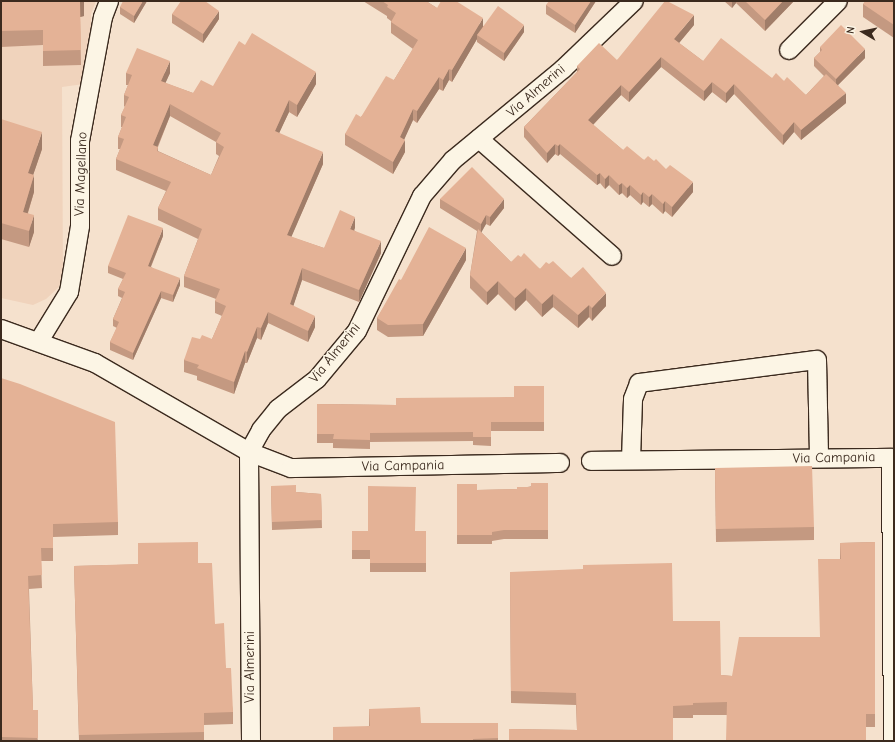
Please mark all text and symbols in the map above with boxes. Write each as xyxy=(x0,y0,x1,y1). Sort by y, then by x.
north arrow xyxy=(843,12,883,52)
text: N xyxy=(844,25,858,35)
street label: Via Almerini xyxy=(503,61,569,121)
street label: Via Magellano xyxy=(71,131,91,217)
street label: Via Almerini xyxy=(306,320,364,386)
street label: Via Campania xyxy=(792,449,876,467)
street label: Via Campania xyxy=(361,457,445,475)
street label: Via Almerini xyxy=(242,631,258,703)

